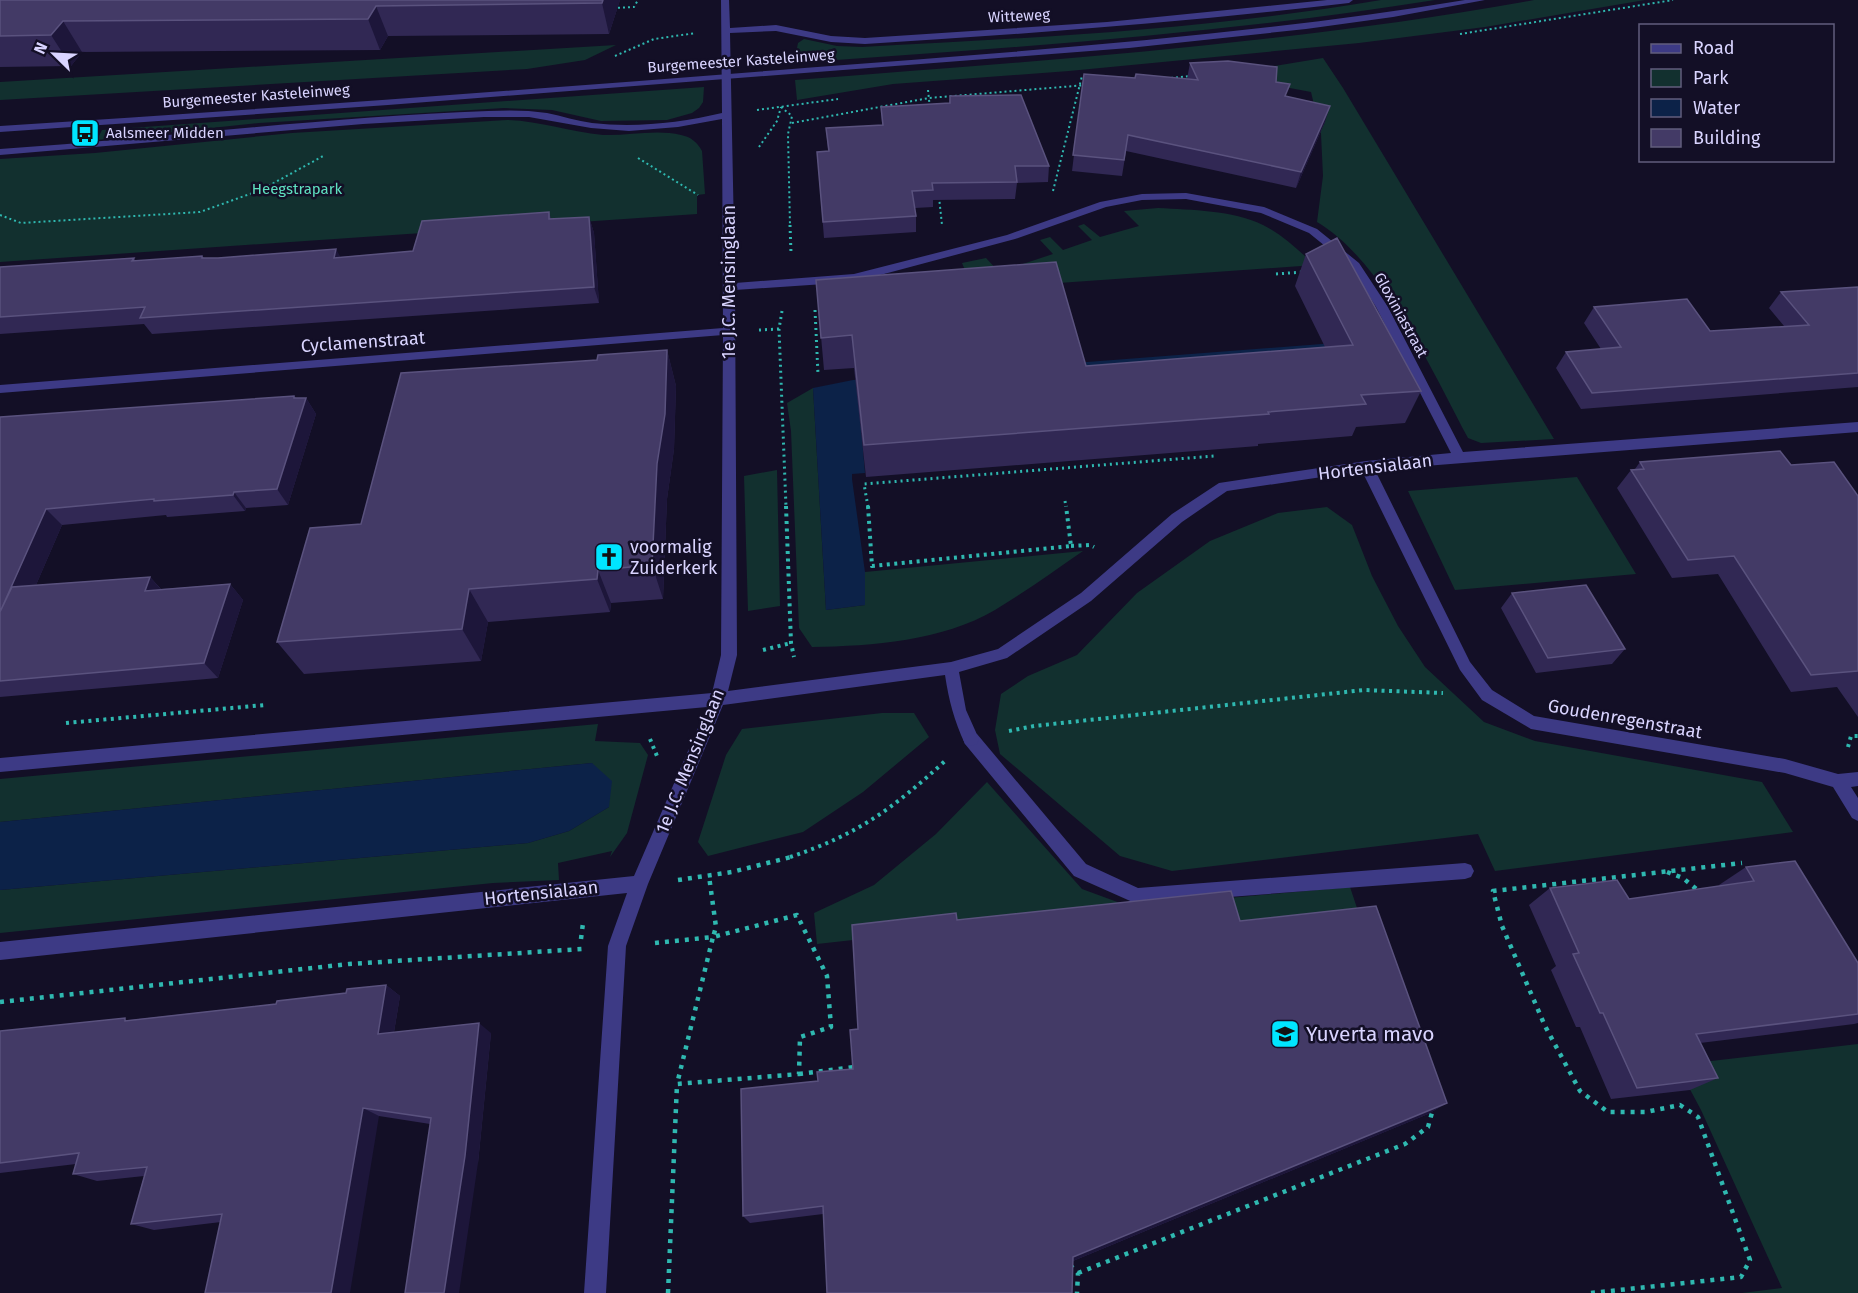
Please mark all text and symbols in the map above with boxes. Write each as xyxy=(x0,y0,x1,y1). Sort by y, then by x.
street label: Witteweg xyxy=(988,5,1051,27)
north arrow xyxy=(24,24,84,84)
legend xyxy=(1639,24,1834,162)
text: Road xyxy=(1693,37,1735,59)
text: N xyxy=(30,39,52,57)
street label: Burgemeester Kasteleinweg xyxy=(647,45,836,77)
text: Park xyxy=(1693,67,1729,89)
street label: Burgemeester Kasteleinweg xyxy=(162,80,351,112)
text: Water xyxy=(1693,97,1740,119)
bus stop icon: Aalsmeer Midden xyxy=(69,117,101,149)
place label: Aalsmeer Midden xyxy=(106,124,224,142)
text: Building xyxy=(1693,127,1761,149)
park label: Heegstrapark xyxy=(252,180,343,198)
street label: 1e J.C. Mensinglaan xyxy=(718,205,740,359)
street label: Gloxiniastraat xyxy=(1370,269,1432,361)
street label: Cyclamenstraat xyxy=(300,327,426,357)
street label: Hortensialaan xyxy=(1317,449,1433,485)
place label: voormalig Zuiderkerk xyxy=(630,536,718,579)
church icon: voormalig Zuiderkerk xyxy=(593,541,625,573)
street label: 1e J.C. Mensinglaan xyxy=(651,685,729,837)
street label: Goudenregenstraat xyxy=(1546,695,1704,743)
street label: Hortensialaan xyxy=(483,876,599,910)
school or university icon: Yuverta mavo xyxy=(1269,1018,1301,1050)
place label: Yuverta mavo xyxy=(1306,1021,1435,1047)

